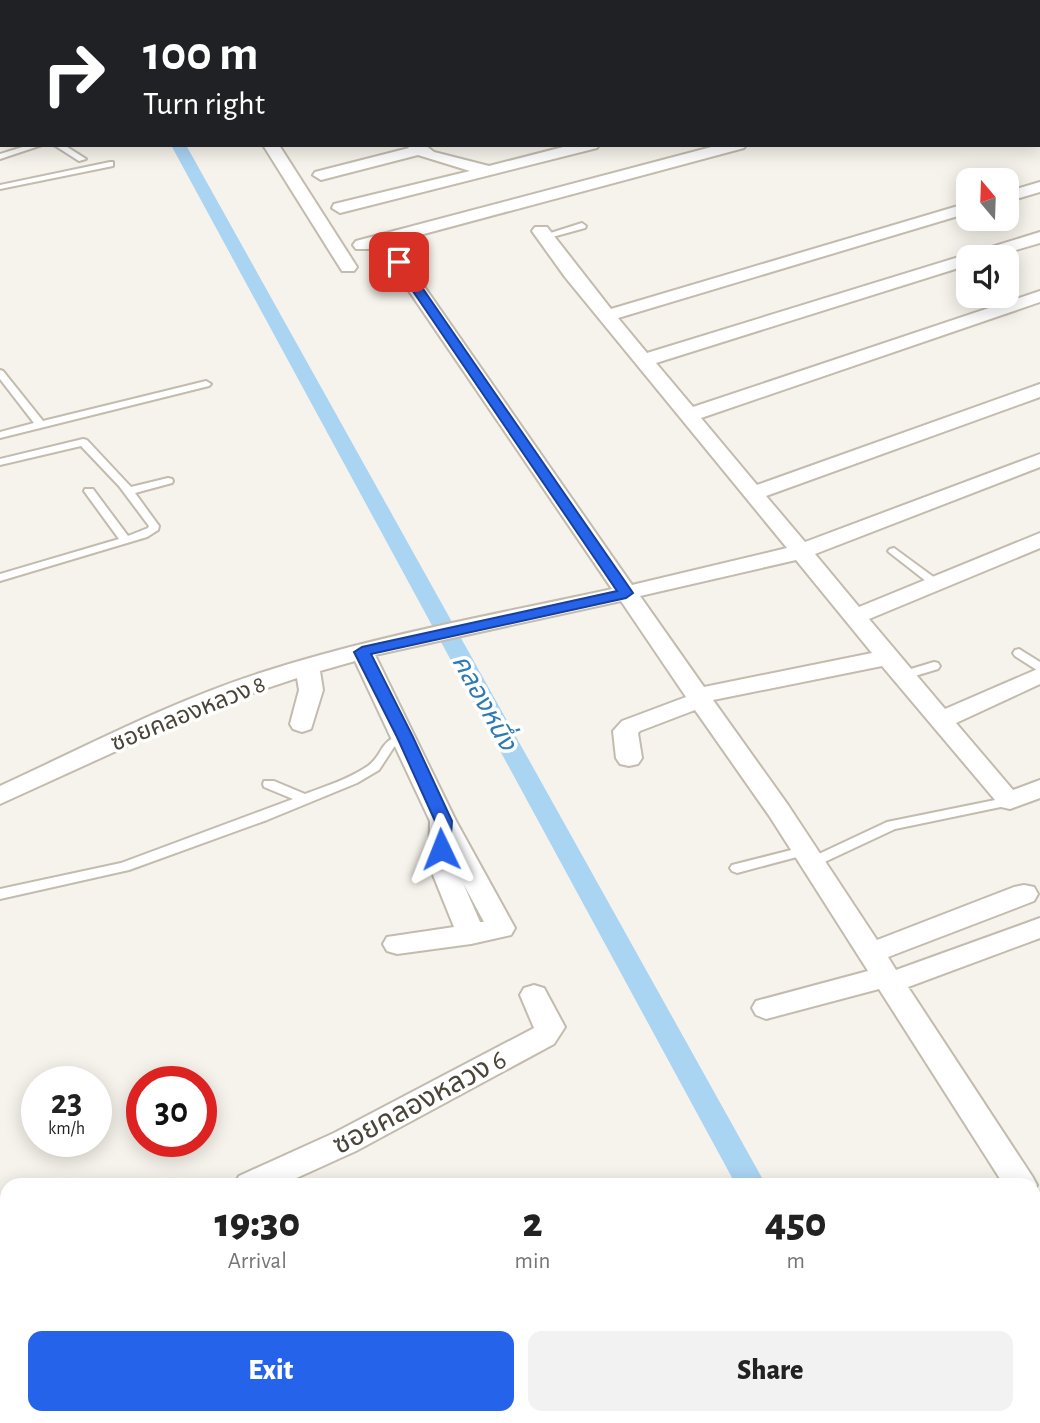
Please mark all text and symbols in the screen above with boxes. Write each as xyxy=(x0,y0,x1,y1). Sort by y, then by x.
icon: right xyxy=(28,28,119,119)
text: 100 m xyxy=(143,30,259,79)
text: Turn right xyxy=(143,88,265,120)
north arrow xyxy=(956,168,1018,231)
map controls xyxy=(956,168,1019,308)
pin xyxy=(369,232,429,292)
icon: arrive xyxy=(380,243,418,281)
button: sound xyxy=(956,245,1019,308)
water label: คลองหนึ่ง xyxy=(447,647,527,756)
street label: ซอยคลองหลวง 8 xyxy=(108,672,269,756)
position arrow xyxy=(404,812,478,886)
street label: ซอยคลองหลวง 6 xyxy=(329,1045,511,1160)
speed limit sign: 30 xyxy=(126,1066,217,1157)
text: 23 xyxy=(51,1085,82,1120)
text: km/h xyxy=(48,1120,85,1138)
text: 19:30 xyxy=(214,1202,300,1244)
text: 2 xyxy=(522,1202,543,1244)
text: 450 xyxy=(765,1202,827,1244)
text: Arrival xyxy=(228,1250,287,1273)
text: min xyxy=(515,1250,550,1273)
text: m xyxy=(787,1250,805,1273)
button: Exit xyxy=(28,1331,514,1411)
button: Share xyxy=(528,1331,1013,1411)

